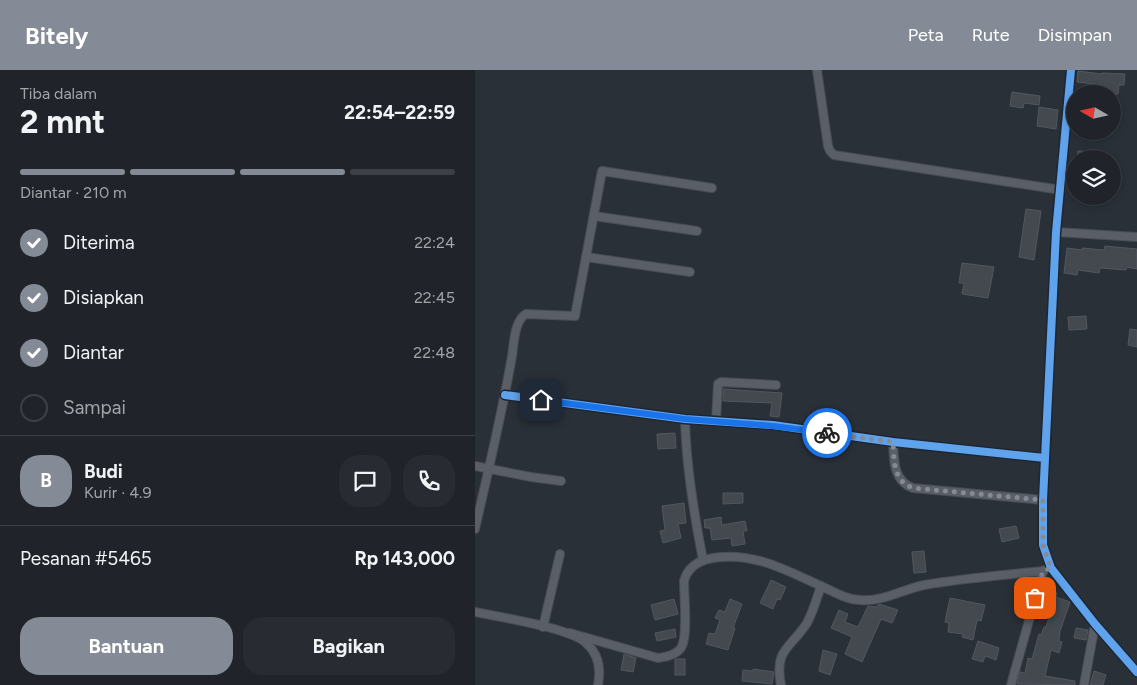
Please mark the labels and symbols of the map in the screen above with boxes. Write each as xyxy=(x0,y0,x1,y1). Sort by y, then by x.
north arrow xyxy=(1066,85,1121,140)
pin xyxy=(520,379,562,421)
courier xyxy=(802,408,852,458)
pin xyxy=(1014,577,1056,619)

